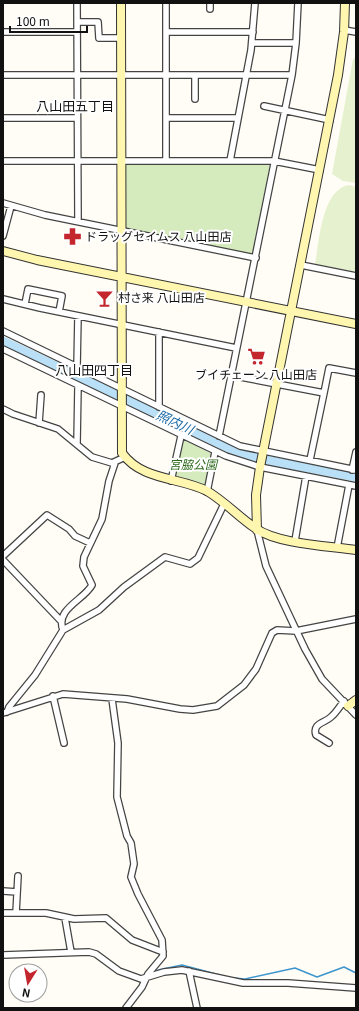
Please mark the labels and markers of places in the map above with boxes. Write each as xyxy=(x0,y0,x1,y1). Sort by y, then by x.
pharmacy icon: ドラッグセイムス 八山田店 xyxy=(62,227,82,247)
place label: ドラッグセイムス 八山田店 xyxy=(85,227,231,244)
bar icon: 村さ来 八山田店 xyxy=(95,288,115,308)
place label: 村さ来 八山田店 xyxy=(118,288,205,305)
supermarket icon: ブイチェーン 八山田店 xyxy=(246,346,266,366)
place label: ブイチェーン 八山田店 xyxy=(195,365,317,382)

